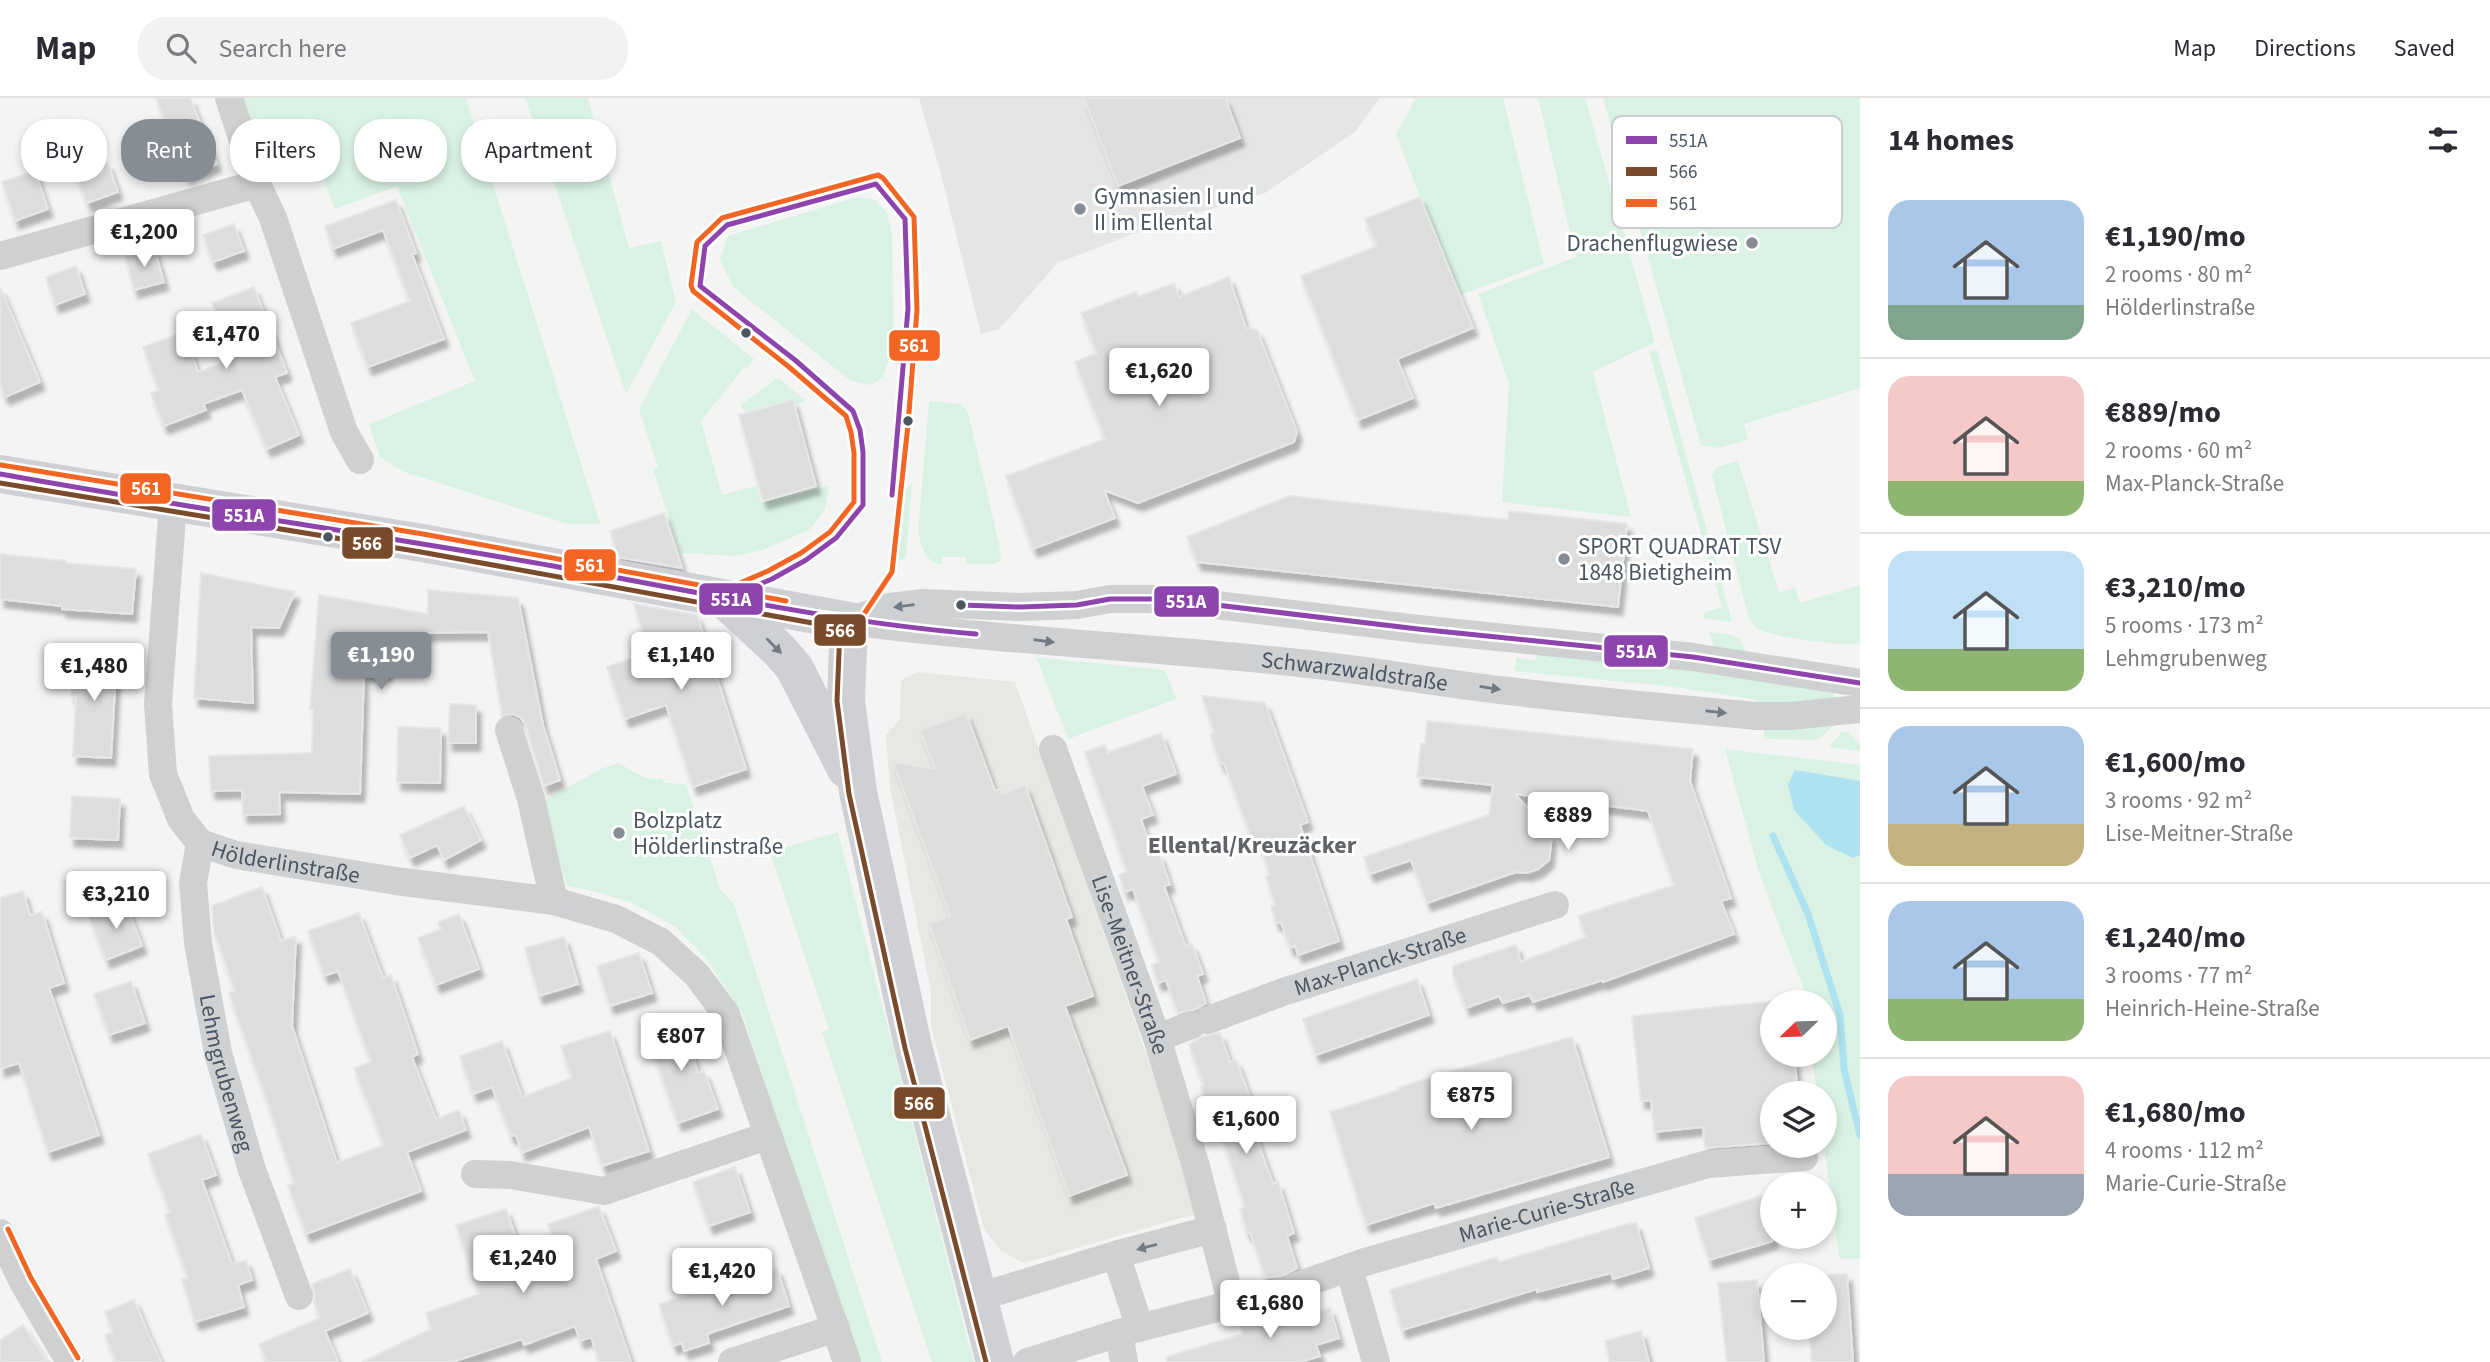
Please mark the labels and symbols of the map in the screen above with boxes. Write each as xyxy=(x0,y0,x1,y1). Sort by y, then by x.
legend xyxy=(1612,116,1842,228)
text: 551A xyxy=(1669,128,1708,155)
text: 566 xyxy=(1669,159,1697,186)
place label: Gymnasien I und II im Ellental xyxy=(1094,180,1255,239)
text: 561 xyxy=(1669,191,1697,218)
marker: Gymnasien I und II im Ellental xyxy=(1072,201,1088,217)
pin: €1,200 xyxy=(87,209,201,269)
place label: Drachenflugwiese xyxy=(1567,227,1738,260)
marker: Drachenflugwiese xyxy=(1744,235,1760,251)
pin: €1,470 xyxy=(169,312,283,371)
unlabelled marker xyxy=(739,326,753,340)
line badge: 561 xyxy=(888,329,941,362)
text: 561 xyxy=(899,333,929,360)
pin: €1,620 xyxy=(1102,348,1216,408)
unlabelled marker xyxy=(901,414,915,428)
line badge: 561 xyxy=(119,472,172,505)
text: 561 xyxy=(131,476,161,503)
line badge: 551A xyxy=(211,498,277,532)
text: 551A xyxy=(224,503,265,530)
line badge: 566 xyxy=(341,526,394,560)
unlabelled marker xyxy=(321,530,335,544)
place label: SPORT QUADRAT TSV 1848 Bietigheim xyxy=(1578,530,1782,589)
text: 566 xyxy=(352,531,382,558)
line badge: 561 xyxy=(563,548,617,582)
marker: SPORT QUADRAT TSV 1848 Bietigheim xyxy=(1556,551,1572,567)
text: 561 xyxy=(575,553,605,580)
line badge: 551A xyxy=(698,582,764,616)
line badge: 551A xyxy=(1153,585,1220,618)
text: 551A xyxy=(711,587,752,614)
text: 551A xyxy=(1166,589,1207,616)
unlabelled marker xyxy=(954,598,968,612)
one-way arrow xyxy=(893,600,915,611)
line badge: 566 xyxy=(813,613,867,647)
text: 566 xyxy=(825,618,855,645)
pin: €1,190 xyxy=(324,632,438,692)
pin: €1,140 xyxy=(624,632,738,692)
line badge: 551A xyxy=(1603,634,1669,668)
one-way arrow xyxy=(1033,636,1055,647)
one-way arrow xyxy=(765,637,782,653)
text: 551A xyxy=(1616,639,1657,666)
street label: Schwarzwaldstraße xyxy=(1260,643,1450,700)
pin: €1,480 xyxy=(37,644,151,703)
one-way arrow xyxy=(1479,683,1501,694)
one-way arrow xyxy=(1705,707,1727,718)
pin: €889 xyxy=(1527,792,1609,852)
place label: Bolzplatz Hölderlinstraße xyxy=(633,804,783,863)
marker: Bolzplatz Hölderlinstraße xyxy=(611,825,627,841)
district label: Ellental/Kreuzäcker xyxy=(1148,828,1357,863)
street label: Hölderlinstraße xyxy=(207,832,362,892)
street label: Lise-Meitner-Straße xyxy=(1083,870,1177,1058)
pin: €3,210 xyxy=(59,872,173,931)
street label: Max-Planck-Straße xyxy=(1290,918,1471,1004)
north arrow xyxy=(1760,990,1838,1068)
street label: Lehmgrubenweg xyxy=(191,991,262,1156)
pin: €807 xyxy=(640,1014,722,1073)
pin: €875 xyxy=(1430,1072,1512,1132)
line badge: 566 xyxy=(893,1086,946,1120)
text: 566 xyxy=(904,1091,934,1118)
pin: €1,600 xyxy=(1189,1096,1303,1156)
street label: Marie-Curie-Straße xyxy=(1455,1170,1638,1251)
pin: €1,240 xyxy=(466,1236,580,1295)
one-way arrow xyxy=(1136,1242,1158,1253)
pin: €1,420 xyxy=(665,1248,779,1308)
pin: €1,680 xyxy=(1213,1280,1327,1340)

